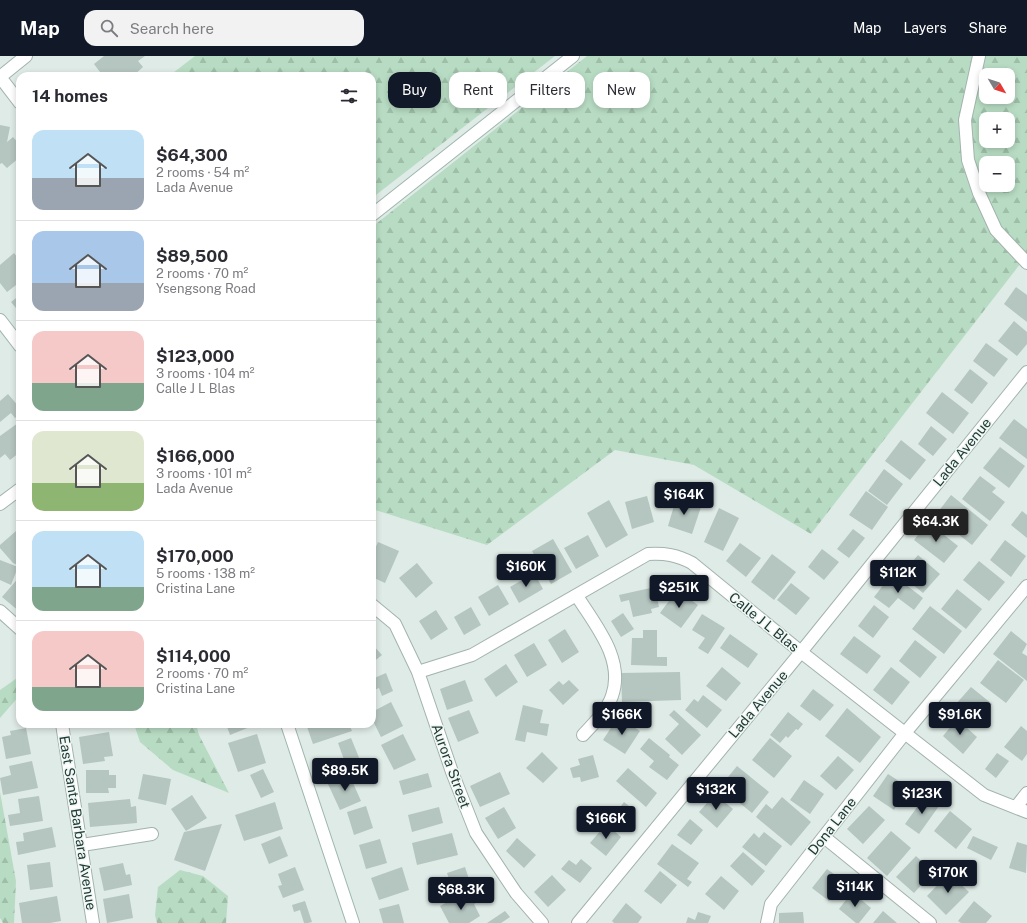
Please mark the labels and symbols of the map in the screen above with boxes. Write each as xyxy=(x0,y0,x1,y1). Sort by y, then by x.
north arrow xyxy=(979,68,1015,104)
street label: Lada Avenue xyxy=(930,415,994,489)
pin: $164K xyxy=(656,482,712,516)
pin: $64.3K xyxy=(903,509,969,543)
pin: $160K xyxy=(498,554,554,588)
pin: $112K xyxy=(870,560,926,594)
pin: $251K xyxy=(651,575,707,609)
street label: Calle J L Blas xyxy=(726,589,802,655)
street label: Lada Avenue xyxy=(725,667,791,741)
pin: $166K xyxy=(594,702,650,736)
pin: $91.6K xyxy=(927,702,993,736)
street label: Aurora Street xyxy=(428,722,474,810)
street label: East Santa Barbara Avenue xyxy=(56,735,100,911)
pin: $89.5K xyxy=(312,758,378,792)
pin: $132K xyxy=(688,777,744,811)
pin: $123K xyxy=(894,781,950,815)
street label: Dona Lane xyxy=(805,794,859,858)
pin: $166K xyxy=(578,806,634,840)
pin: $170K xyxy=(920,860,976,894)
pin: $114K xyxy=(827,874,883,908)
pin: $68.3K xyxy=(428,877,494,911)

